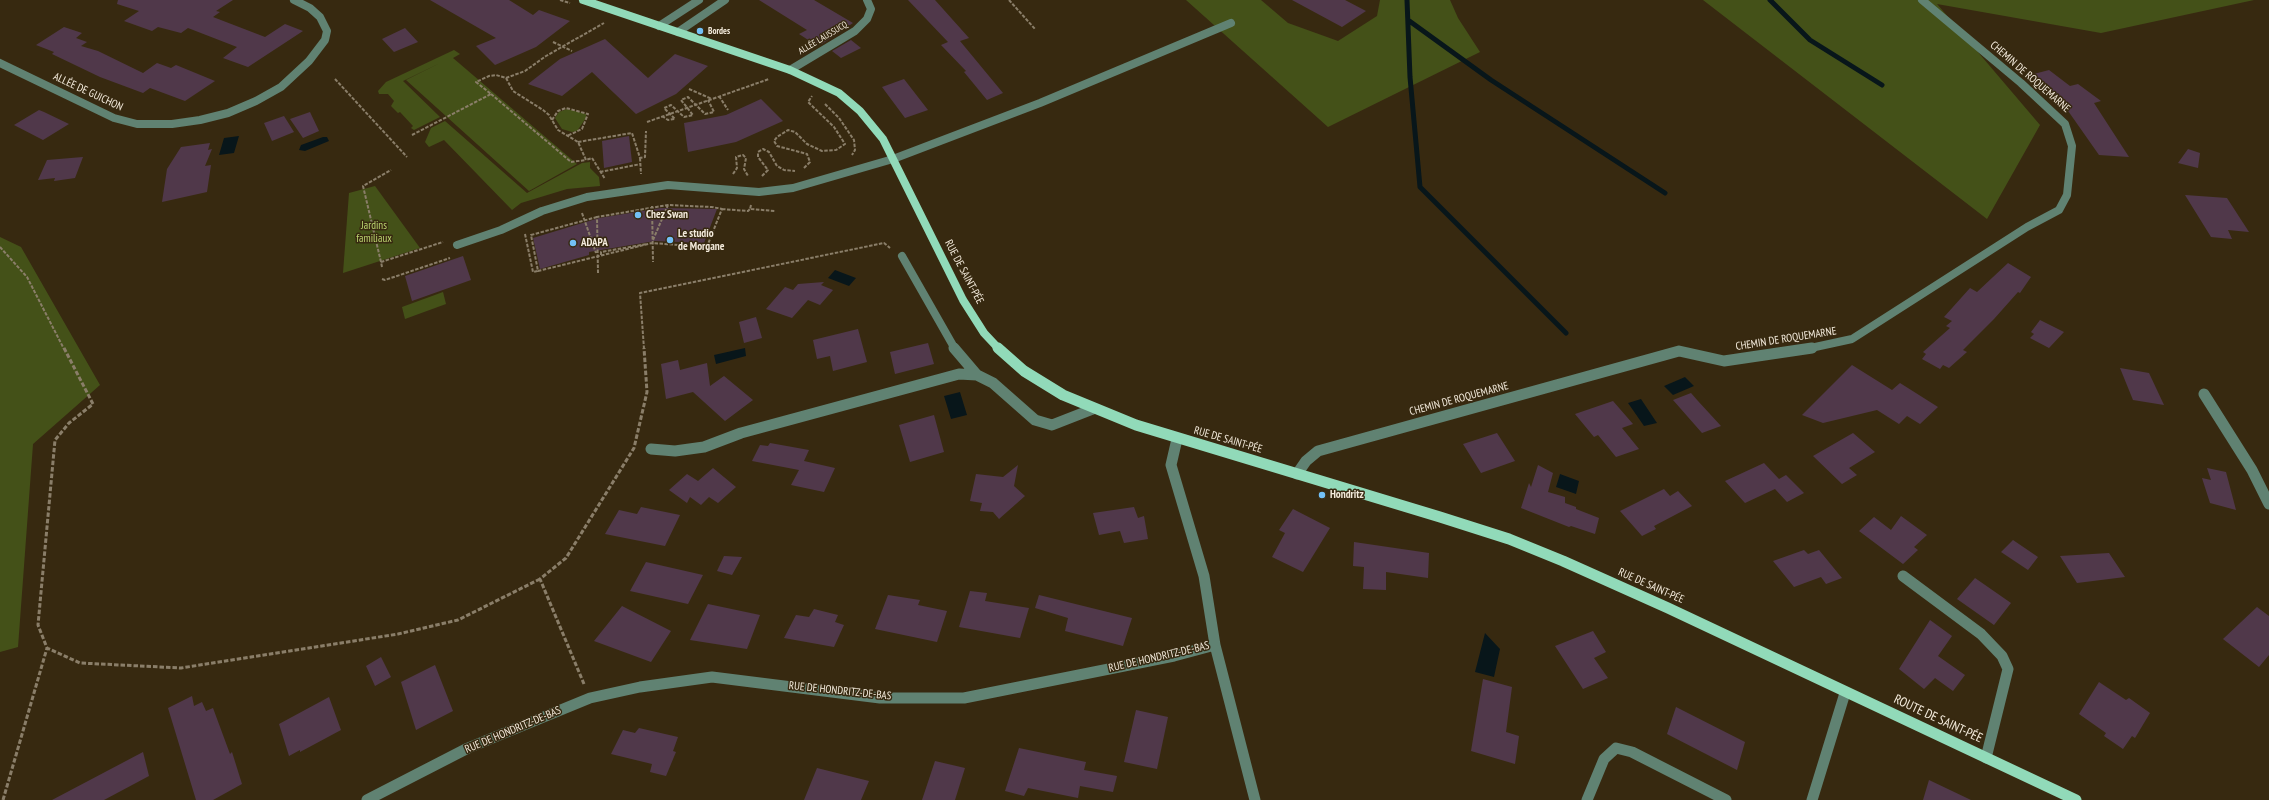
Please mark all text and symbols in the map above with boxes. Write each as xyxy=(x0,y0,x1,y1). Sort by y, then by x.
street label: ALLÉE LAUSSUCQ xyxy=(796,19,850,57)
marker: Bordes xyxy=(695,26,705,36)
place label: Bordes xyxy=(708,26,730,36)
street label: CHEMIN DE ROQUEMARNE xyxy=(1987,39,2073,115)
street label: ALLÉE DE GUICHON xyxy=(51,70,125,114)
place label: Chez Swan xyxy=(646,208,688,222)
marker: Chez Swan xyxy=(633,210,643,220)
park label: Jardins familiaux xyxy=(356,219,392,245)
place label: Le studio de Morgane xyxy=(678,227,724,253)
marker: Le studio de Morgane xyxy=(665,235,675,245)
place label: ADAPA xyxy=(581,236,608,250)
marker: ADAPA xyxy=(568,238,578,248)
street label: RUE DE SAINT-PÉE xyxy=(942,238,986,306)
street label: CHEMIN DE ROQUEMARNE xyxy=(1735,325,1837,353)
street label: CHEMIN DE ROQUEMARNE xyxy=(1408,379,1510,419)
street label: RUE DE SAINT-PÉE xyxy=(1192,424,1264,456)
place label: Hondritz xyxy=(1330,488,1364,502)
marker: Hondritz xyxy=(1317,490,1327,500)
street label: RUE DE SAINT-PÉE xyxy=(1616,566,1686,606)
street label: RUE DE HONDRITZ-DE-BAS xyxy=(1107,639,1211,675)
street label: RUE DE HONDRITZ-DE-BAS xyxy=(788,679,892,703)
street label: ROUTE DE SAINT-PÉE xyxy=(1891,692,1985,746)
street label: RUE DE HONDRITZ-DE-BAS xyxy=(463,704,563,756)

